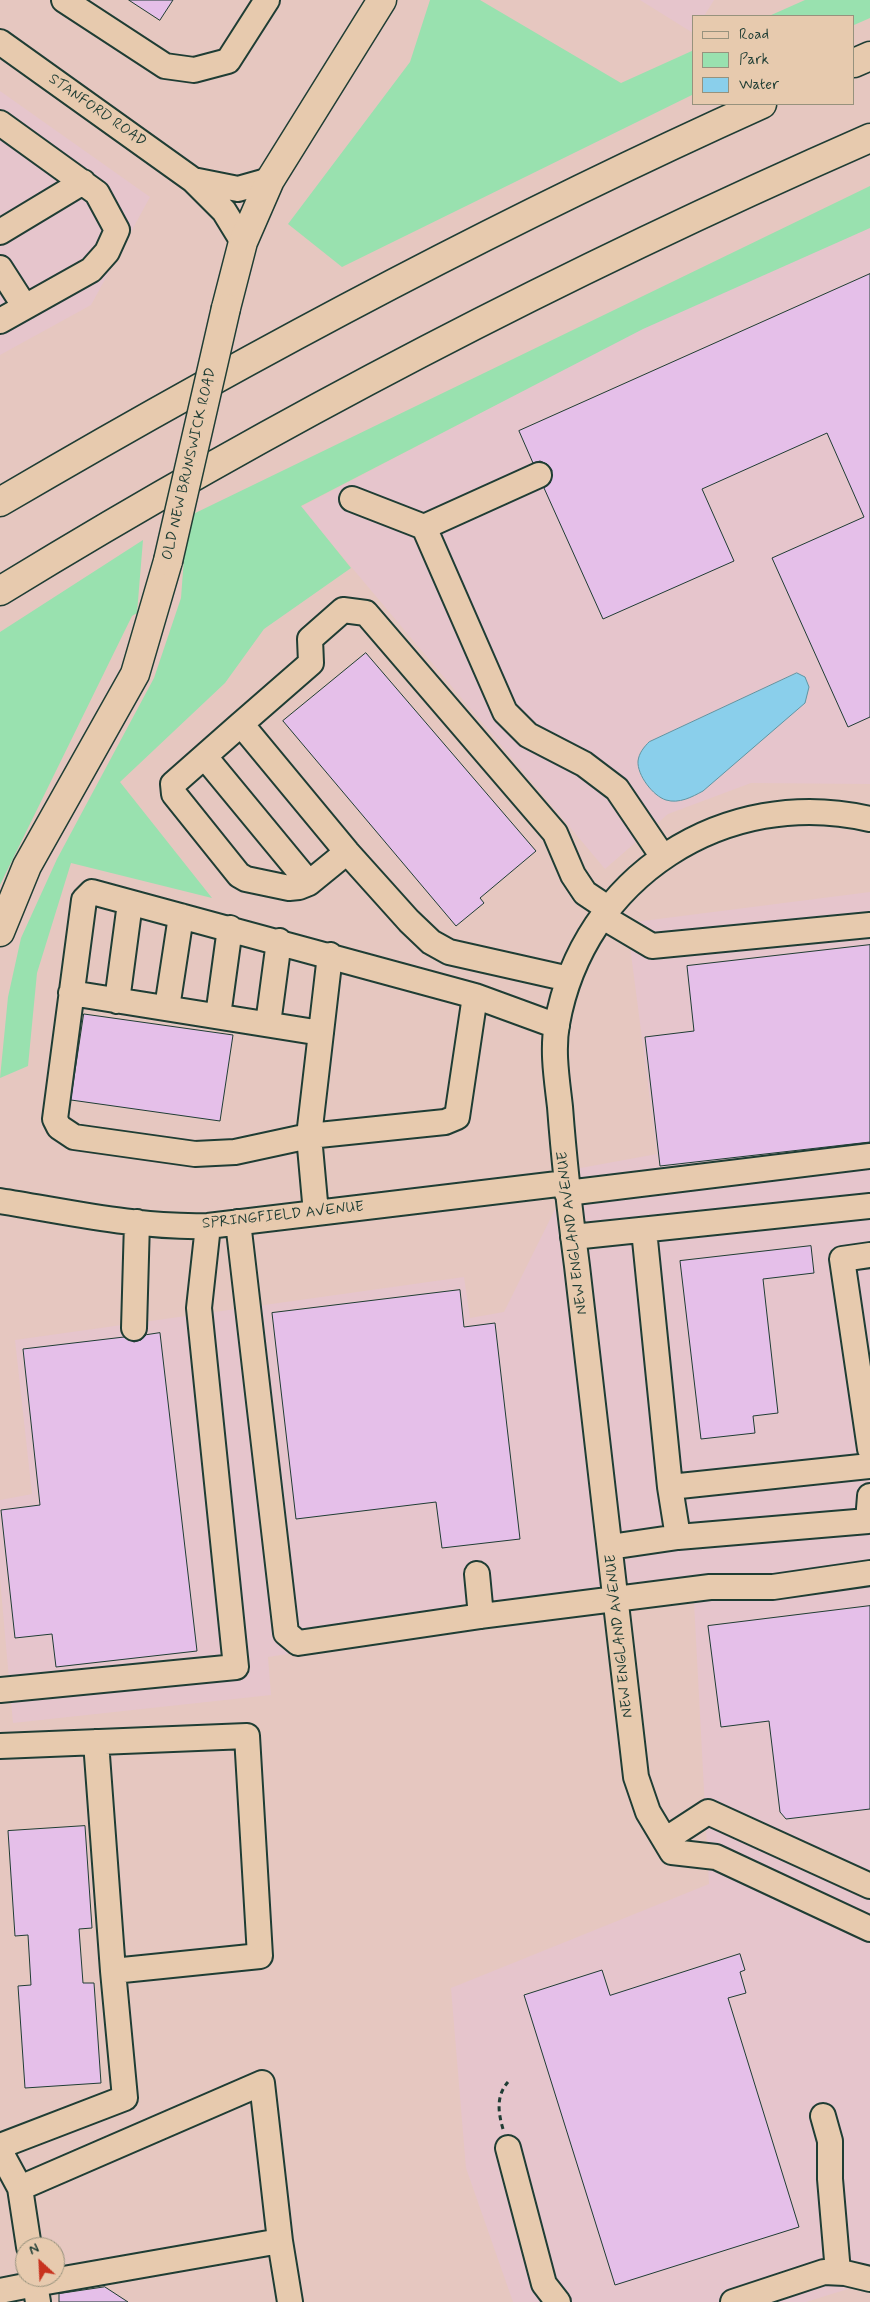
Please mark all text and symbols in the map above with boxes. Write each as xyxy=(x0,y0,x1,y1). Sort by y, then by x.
legend xyxy=(692,15,855,105)
text: Road xyxy=(739,25,769,45)
text: Park xyxy=(739,50,769,70)
street label: STANFORD ROAD xyxy=(45,71,149,151)
text: Water xyxy=(739,75,779,95)
street label: OLD NEW BRUNSWICK ROAD xyxy=(159,366,221,562)
street label: NEW ENGLAND AVENUE xyxy=(554,1150,592,1316)
street label: SPRINGFIELD AVENUE xyxy=(201,1199,365,1233)
street label: NEW ENGLAND AVENUE xyxy=(602,1553,638,1719)
north arrow xyxy=(15,2237,65,2287)
text: N xyxy=(26,2239,42,2259)

